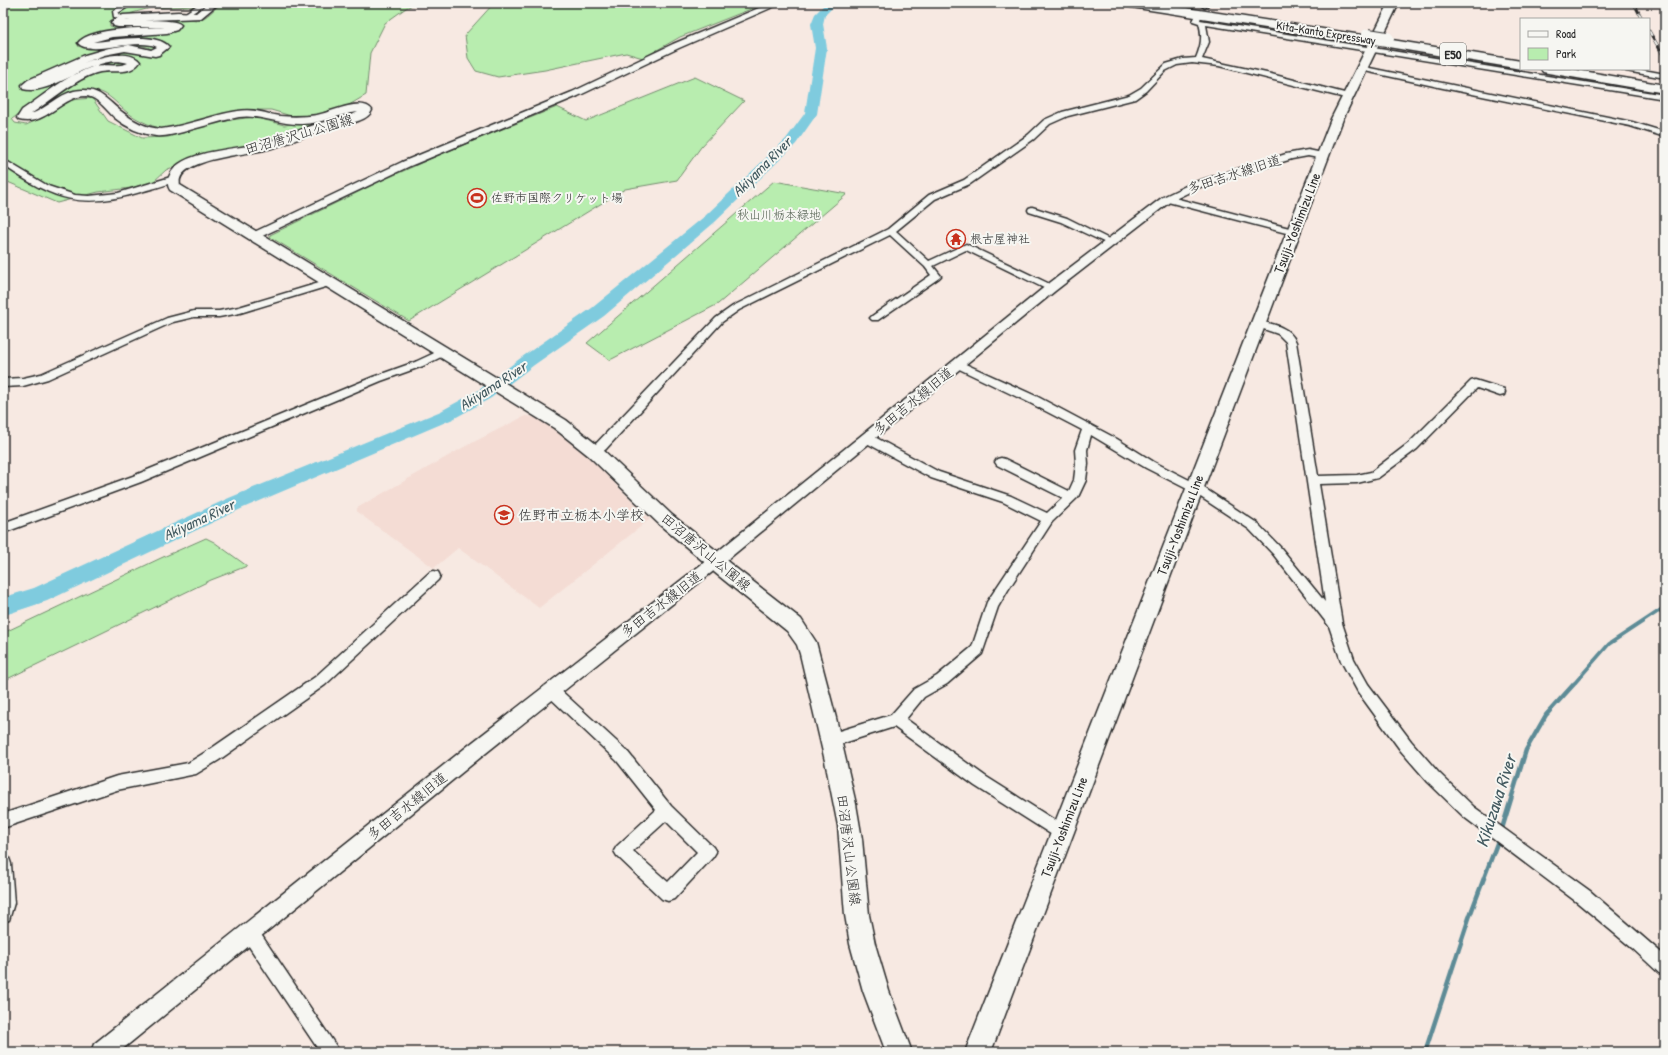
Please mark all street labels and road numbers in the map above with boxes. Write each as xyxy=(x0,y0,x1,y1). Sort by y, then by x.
street label: Kita-Kanto Expressway xyxy=(1275,16,1377,49)
road number: E50 xyxy=(1440,43,1466,65)
street label: 田沼唐沢山公園線 xyxy=(242,109,355,158)
street label: 多田吉水線旧道 xyxy=(1184,149,1283,198)
street label: Tsuiji-Yoshimizu Line xyxy=(1269,169,1326,276)
street label: 多田吉水線旧道 xyxy=(869,362,957,439)
street label: Tsuiji-Yoshimizu Line xyxy=(1152,471,1209,578)
street label: 田沼唐沢山公園線 xyxy=(657,508,755,595)
street label: 多田吉水線旧道 xyxy=(616,566,705,641)
street label: 多田吉水線旧道 xyxy=(363,767,451,844)
street label: Tsuiji-Yoshimizu Line xyxy=(1036,773,1093,880)
street label: 田沼唐沢山公園線 xyxy=(833,793,866,907)

